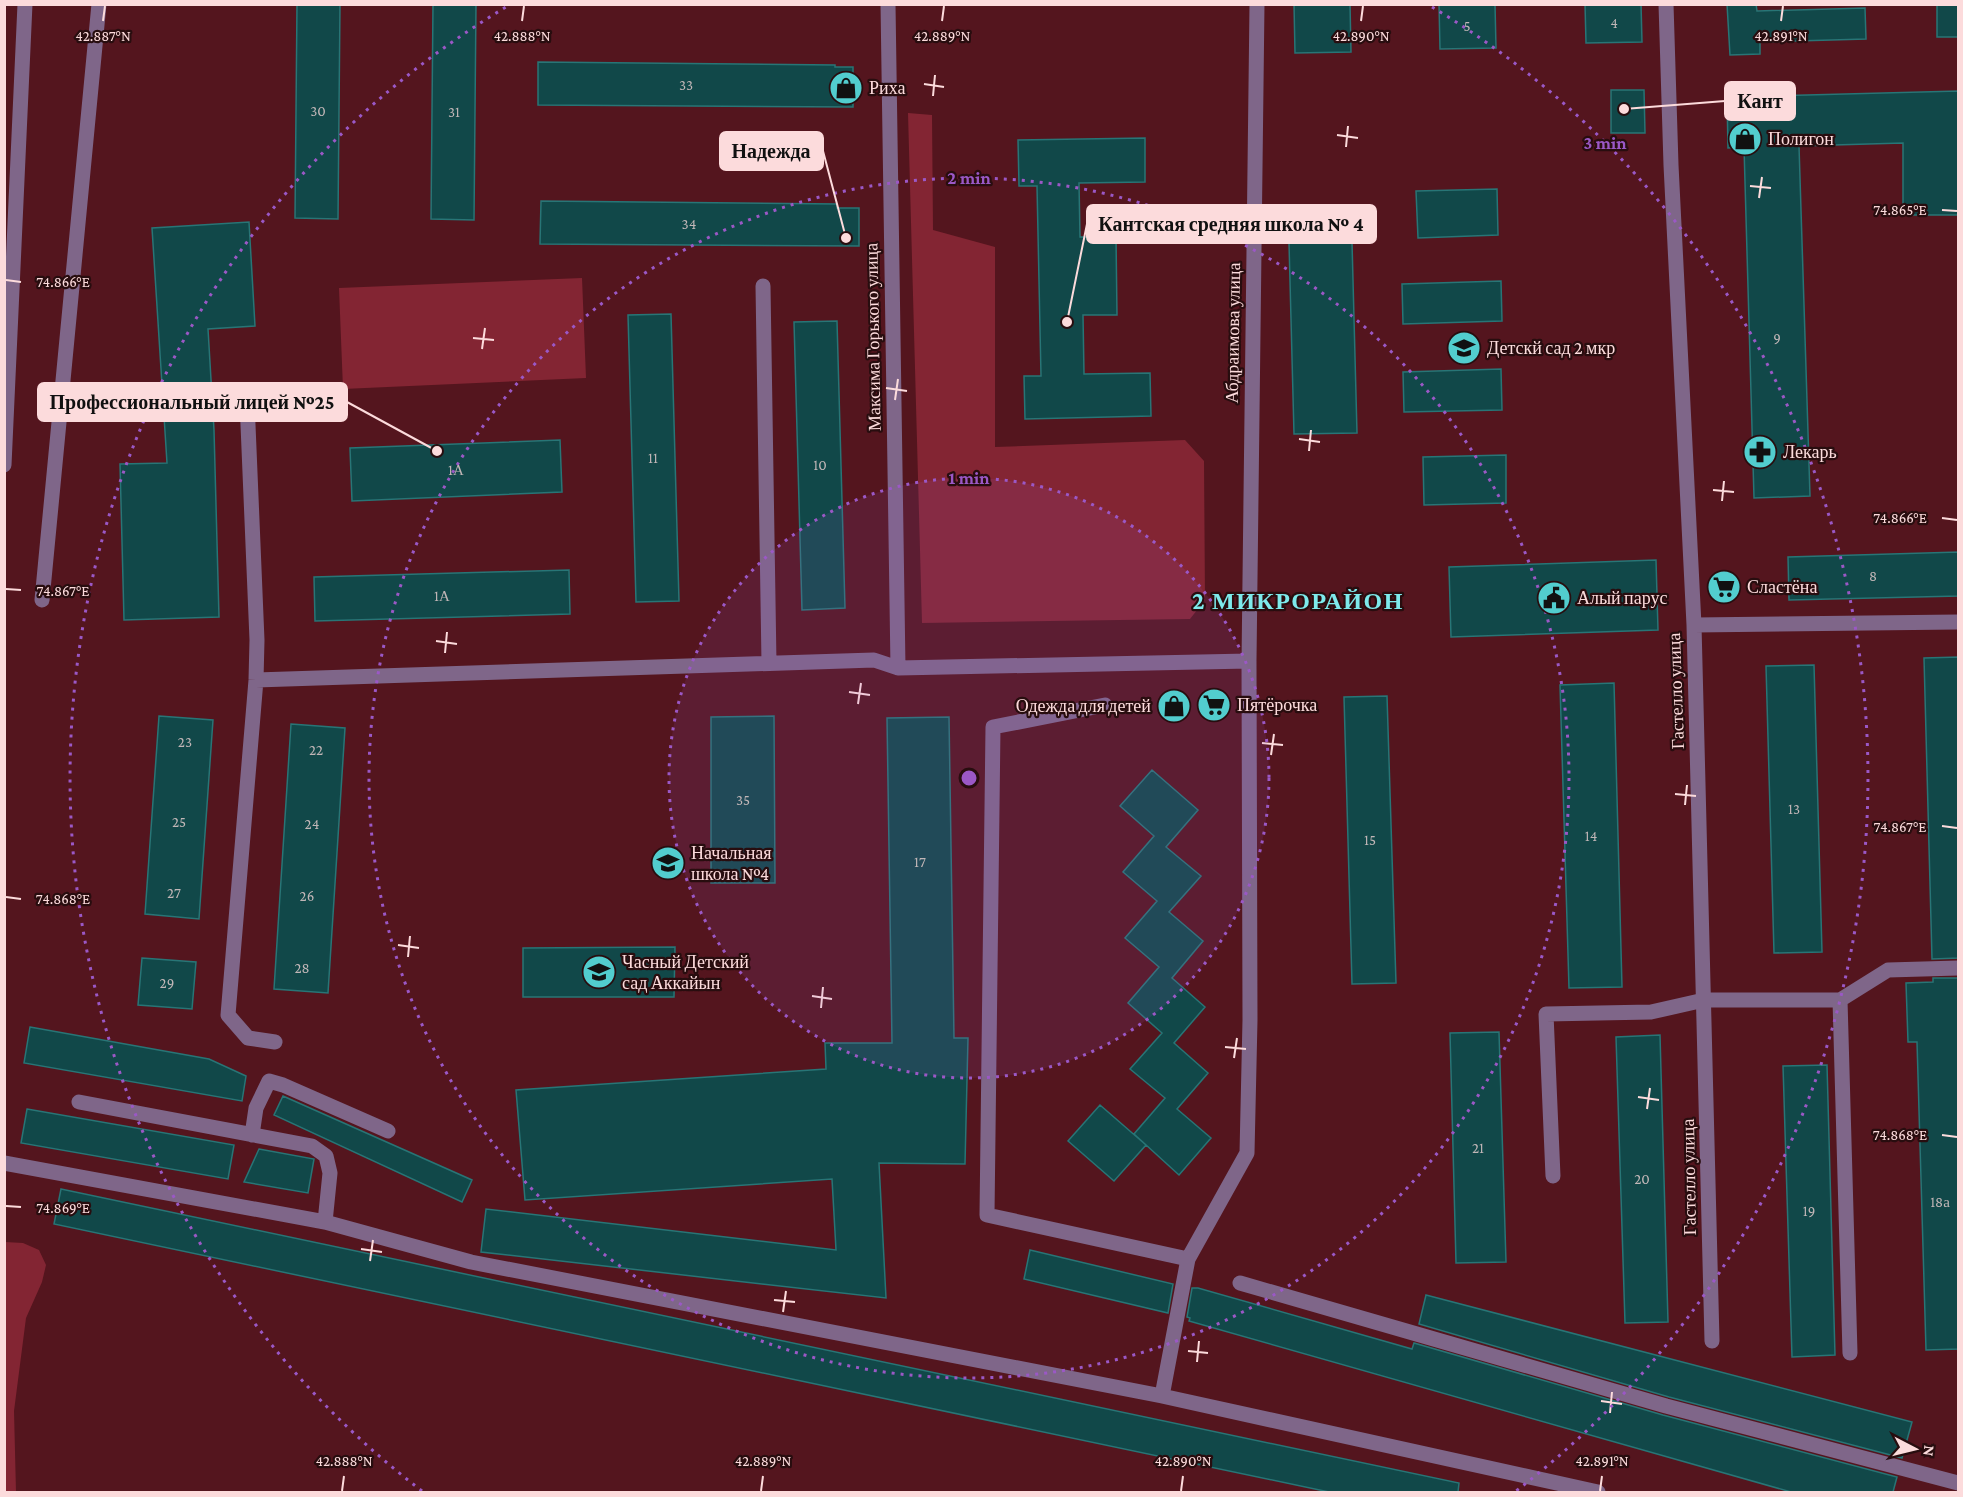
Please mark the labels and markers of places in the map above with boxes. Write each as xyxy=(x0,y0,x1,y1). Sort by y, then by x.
shop icon: Риха xyxy=(828,70,864,106)
place label: Риха xyxy=(869,78,905,98)
callout: Кант xyxy=(1725,82,1795,120)
shop icon: Полигон xyxy=(1727,121,1763,157)
place label: Полигон xyxy=(1768,129,1834,149)
callout: Надежда xyxy=(720,132,823,170)
callout: Кантская средняя школа № 4 xyxy=(1087,205,1376,243)
school or university icon: Детскй сад 2 мкр xyxy=(1446,330,1482,366)
place label: Детскй сад 2 мкр xyxy=(1487,338,1615,358)
callout: Профессиональный лицей №25 xyxy=(38,383,347,421)
pharmacy icon: Лекарь xyxy=(1742,434,1778,470)
place label: Лекарь xyxy=(1783,442,1837,462)
supermarket icon: Сластёна xyxy=(1706,569,1742,605)
place label: Сластёна xyxy=(1747,577,1817,597)
public building icon: Алый парус xyxy=(1536,580,1572,616)
place label: Алый парус xyxy=(1577,588,1667,608)
supermarket icon: Пятёрочка xyxy=(1196,687,1232,723)
shop icon: Одежда для детей xyxy=(1156,688,1192,724)
place label: Пятёрочка xyxy=(1237,695,1317,715)
place label: Одежда для детей xyxy=(1016,696,1151,716)
centre of rings xyxy=(959,768,979,788)
place label: Начальная школа №4 xyxy=(691,843,772,884)
school or university icon: Начальная школа №4 xyxy=(650,845,686,881)
place label: Часный Детский сад Аккайын xyxy=(622,952,749,993)
school or university icon: Часный Детский сад Аккайын xyxy=(581,954,617,990)

